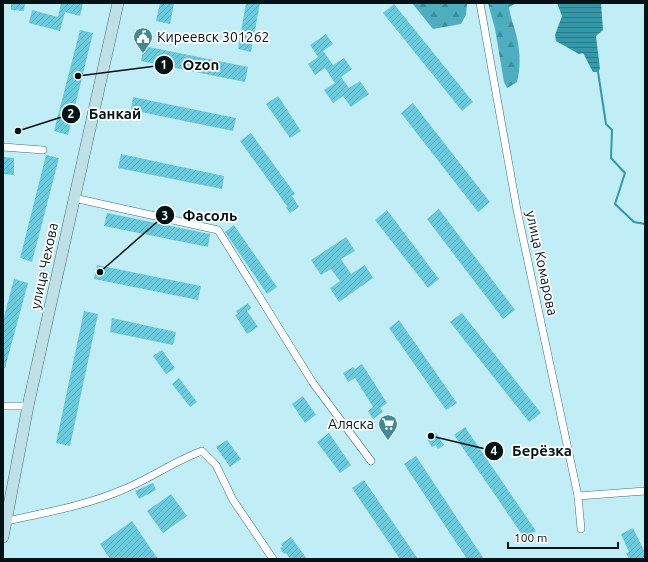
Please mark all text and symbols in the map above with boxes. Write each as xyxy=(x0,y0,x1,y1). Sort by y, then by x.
public building icon: Киреевск 301262 xyxy=(132,26,154,54)
place label: Киреевск 301262 xyxy=(157,29,270,45)
callout: Ozon xyxy=(154,51,227,78)
text: Ozon xyxy=(183,56,219,73)
text: 1 xyxy=(161,58,167,71)
callout: Банкай xyxy=(61,100,149,127)
text: Банкай xyxy=(89,105,141,122)
text: 2 xyxy=(68,107,75,120)
callout: Фасоль xyxy=(155,202,246,229)
text: Фасоль xyxy=(183,207,237,224)
text: 3 xyxy=(162,209,168,222)
street label: улица Комарова xyxy=(523,209,561,317)
street label: улица Чехова xyxy=(27,221,61,311)
supermarket icon: Аляска xyxy=(377,413,399,441)
place label: Аляска xyxy=(328,416,374,432)
callout: Берёзка xyxy=(484,437,580,464)
text: Берёзка xyxy=(512,442,572,459)
text: 4 xyxy=(491,444,498,457)
scale bar xyxy=(508,524,618,550)
text: 100 m xyxy=(514,531,547,544)

